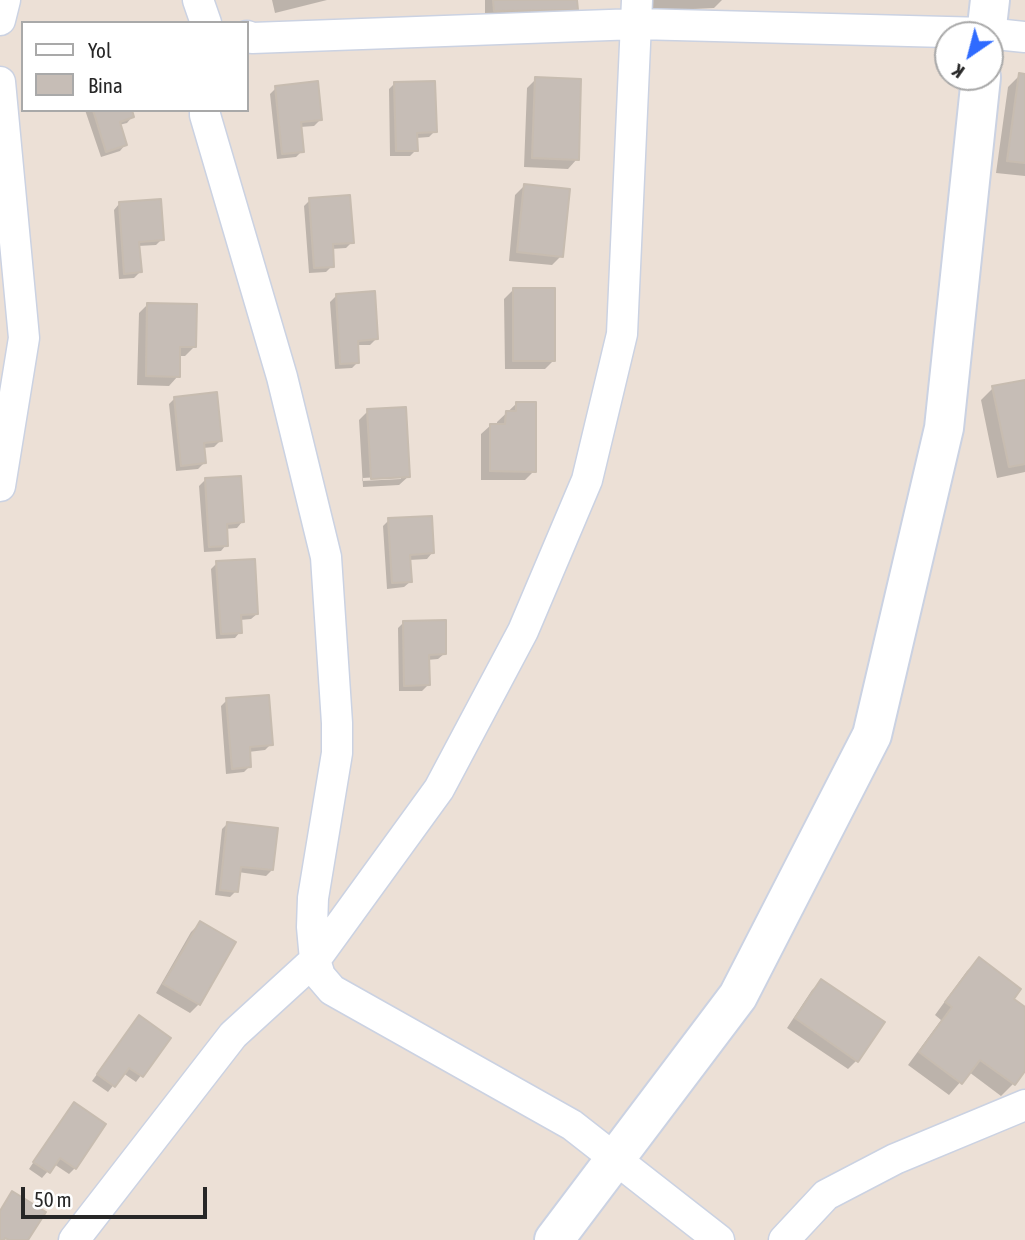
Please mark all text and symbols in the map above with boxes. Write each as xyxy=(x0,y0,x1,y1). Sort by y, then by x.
legend xyxy=(21,21,248,112)
north arrow xyxy=(934,21,1004,91)
text: Yol xyxy=(88,38,112,62)
text: K xyxy=(948,60,968,83)
text: Bina xyxy=(88,73,123,97)
scale bar xyxy=(24,1174,210,1218)
text: 50 m xyxy=(34,1187,72,1211)

